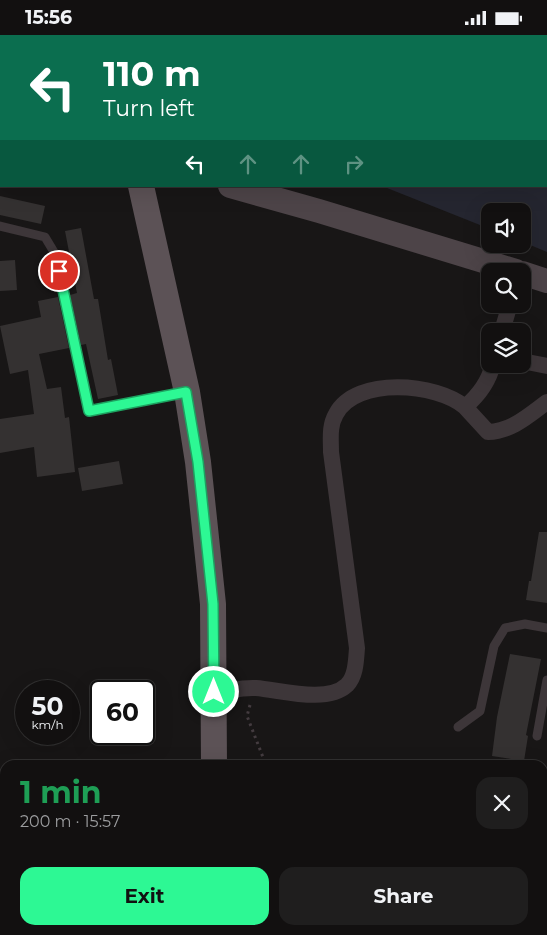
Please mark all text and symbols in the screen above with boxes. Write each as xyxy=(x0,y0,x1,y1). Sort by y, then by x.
text: 15:56 xyxy=(25,6,72,29)
text: 110 m xyxy=(103,52,201,95)
icon: left xyxy=(20,55,85,120)
text: Turn left xyxy=(103,95,195,122)
icon: left xyxy=(181,150,209,178)
icon: ahead xyxy=(234,150,262,178)
icon: ahead xyxy=(287,150,315,178)
icon: right xyxy=(340,150,368,178)
map controls xyxy=(481,203,531,373)
button: sound xyxy=(481,203,531,253)
pin xyxy=(38,250,80,292)
icon: arrive xyxy=(45,257,73,285)
button: search xyxy=(481,263,531,313)
button: layers xyxy=(481,323,531,373)
position arrow xyxy=(187,665,239,717)
speed limit sign: 60 xyxy=(90,680,155,745)
text: 50 xyxy=(32,691,63,721)
text: km/h xyxy=(31,717,64,732)
text: 1 min xyxy=(20,774,101,811)
button: close xyxy=(476,777,528,829)
text: 200 m · 15:57 xyxy=(20,812,120,831)
button: Exit xyxy=(20,867,269,925)
button: Share xyxy=(279,867,528,925)

